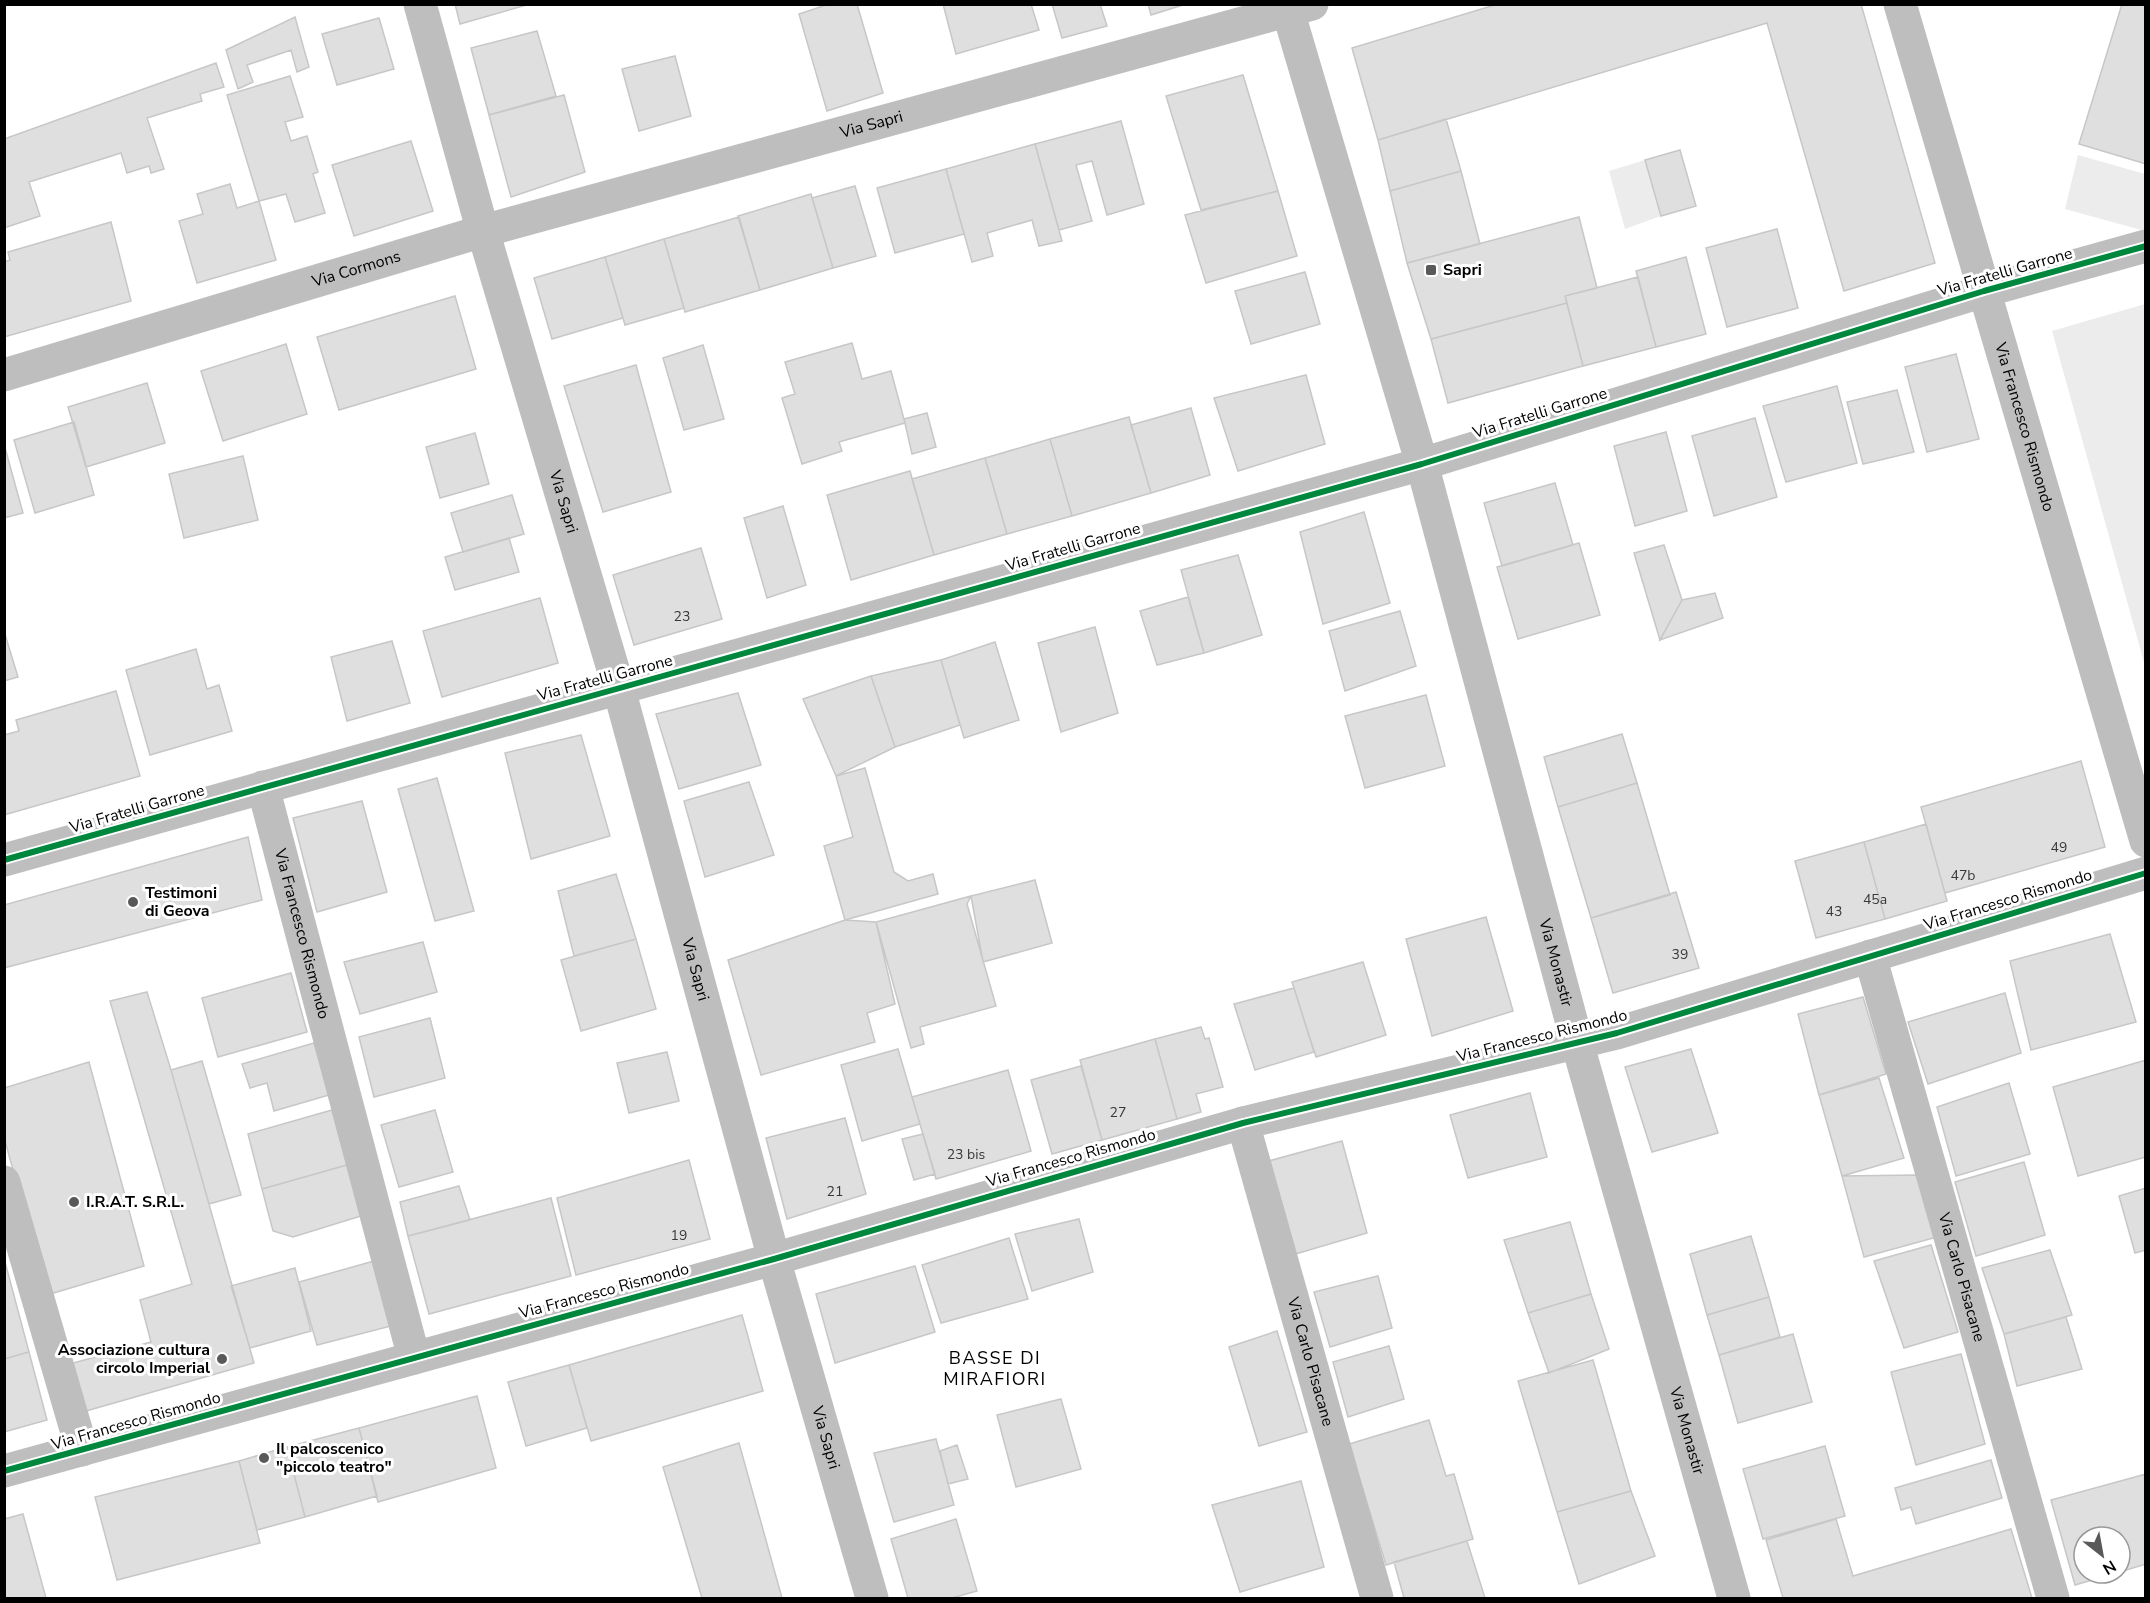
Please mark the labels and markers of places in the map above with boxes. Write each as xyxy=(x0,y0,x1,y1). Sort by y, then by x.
place label: Sapri xyxy=(1443,259,1482,281)
marker: Sapri xyxy=(1424,263,1438,277)
place label: Testimoni di Geova xyxy=(145,882,217,922)
marker: Testimoni di Geova xyxy=(126,895,140,909)
place label: I.R.A.T. S.R.L. xyxy=(86,1191,184,1213)
marker: I.R.A.T. S.R.L. xyxy=(67,1195,81,1209)
place label: Associazione cultura circolo Imperial xyxy=(58,1339,210,1379)
marker: Associazione cultura circolo Imperial xyxy=(215,1352,229,1366)
place label: Il palcoscenico "piccolo teatro" xyxy=(276,1438,392,1478)
marker: Il palcoscenico "piccolo teatro" xyxy=(257,1451,271,1465)

